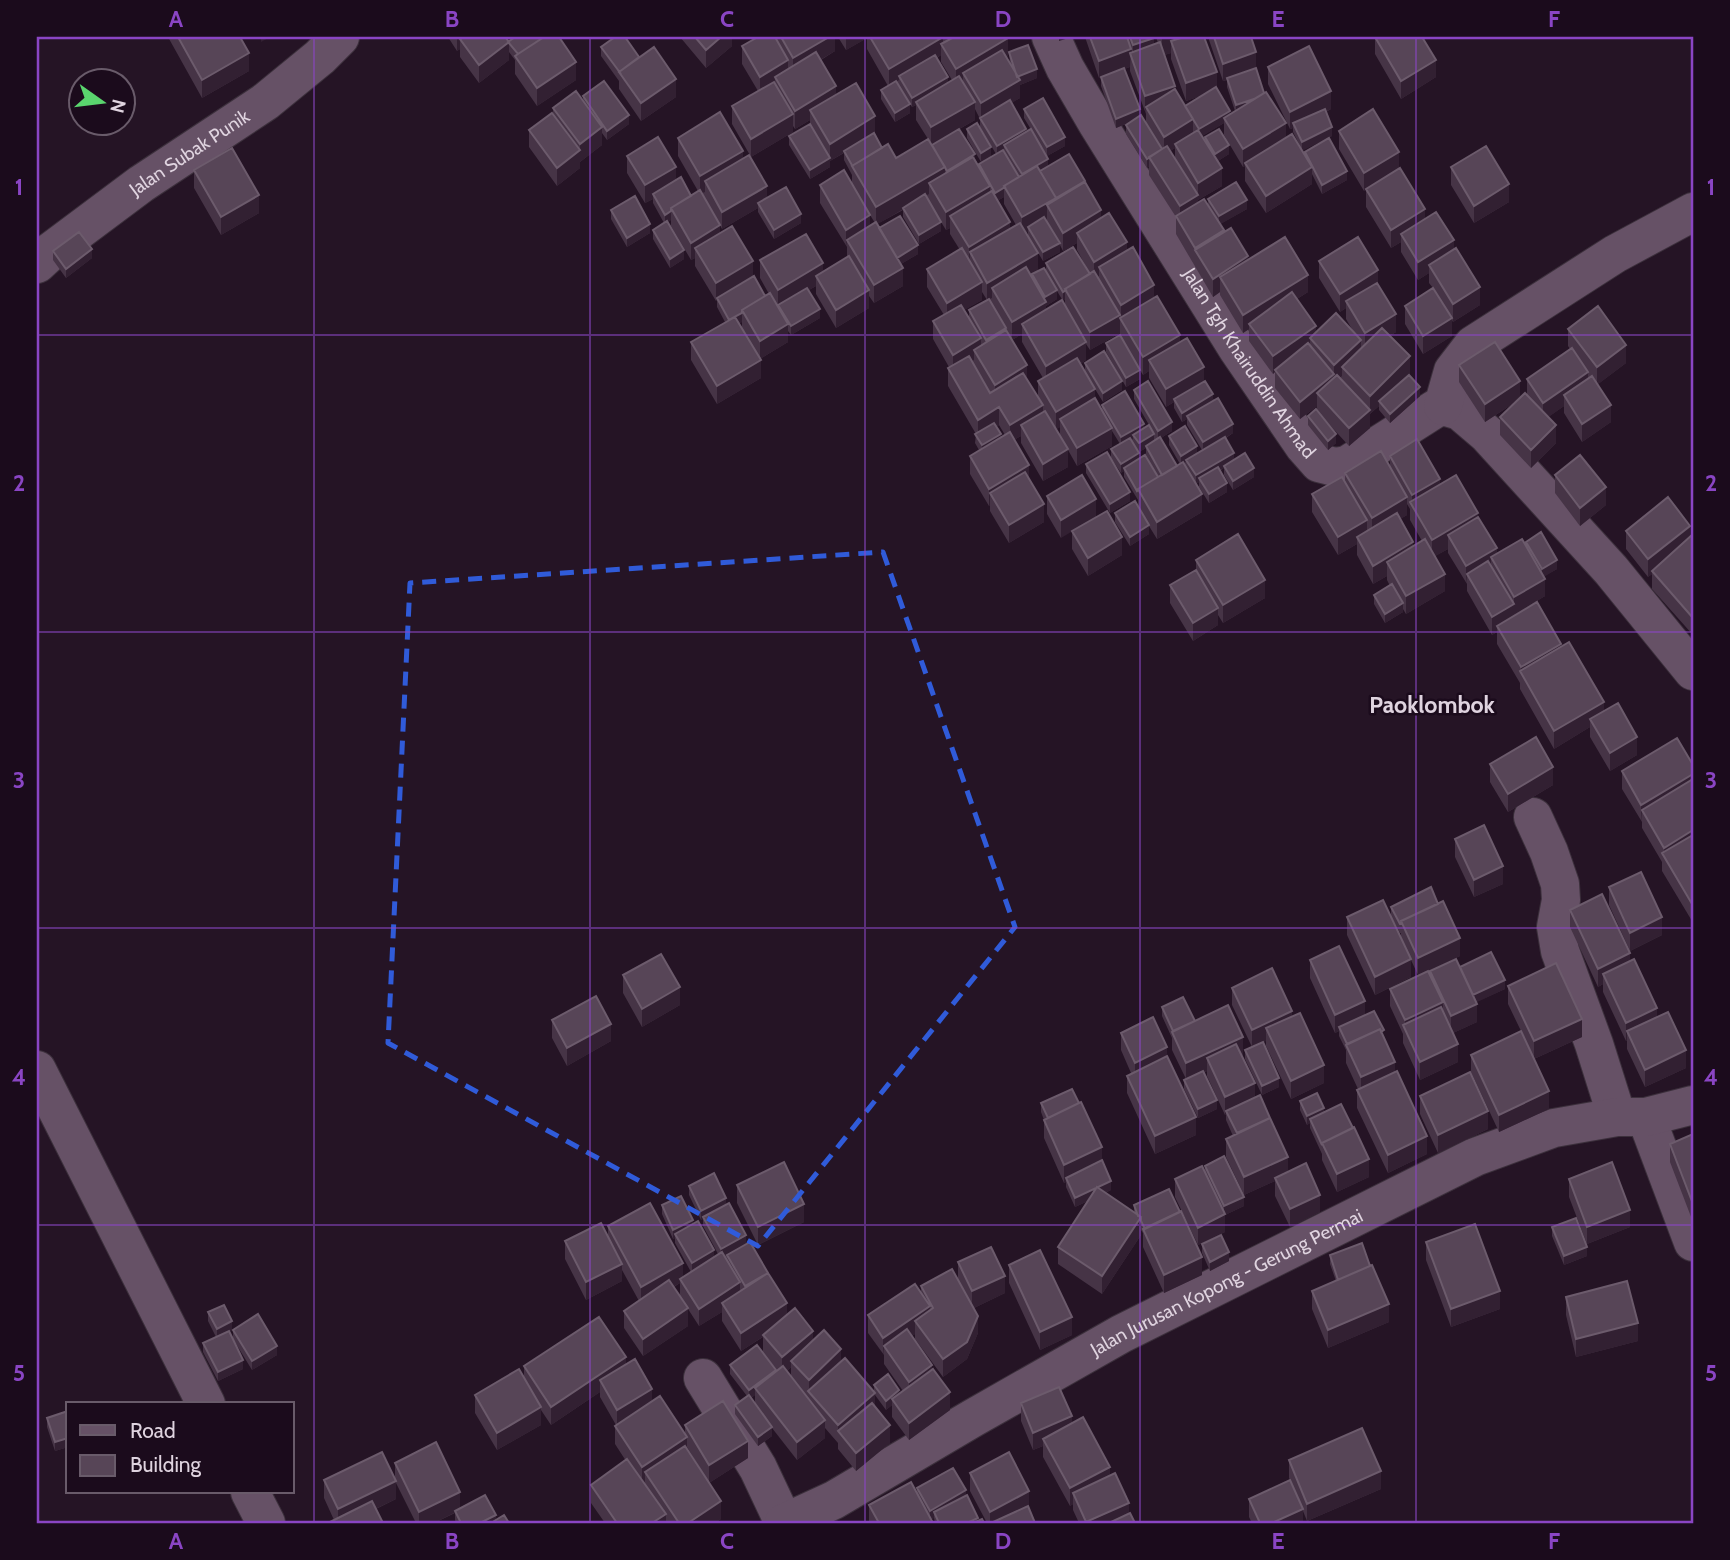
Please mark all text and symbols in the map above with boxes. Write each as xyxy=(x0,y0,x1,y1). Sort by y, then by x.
text: A xyxy=(169,5,184,33)
text: B xyxy=(445,5,459,33)
text: C xyxy=(720,5,734,33)
text: D xyxy=(995,5,1011,33)
text: E xyxy=(1271,5,1285,33)
text: F xyxy=(1548,5,1560,33)
north arrow xyxy=(66,66,136,136)
text: N xyxy=(105,97,131,115)
street label: Jalan Subak Punik xyxy=(124,104,254,201)
text: 1 xyxy=(15,173,23,201)
text: 1 xyxy=(1707,173,1715,201)
street label: Jalan Tgh Khairuddin Ahmad xyxy=(1178,263,1321,463)
text: 2 xyxy=(13,469,25,497)
text: 2 xyxy=(1705,469,1717,497)
district label: Paoklombok xyxy=(1369,691,1496,719)
text: 3 xyxy=(13,766,25,794)
text: 3 xyxy=(1705,766,1717,794)
text: 4 xyxy=(12,1063,26,1091)
text: 4 xyxy=(1704,1063,1718,1091)
street label: Jalan Jurusan Kopong - Gerung Permai xyxy=(1085,1204,1366,1361)
text: 5 xyxy=(13,1359,25,1387)
text: 5 xyxy=(1705,1359,1717,1387)
legend xyxy=(66,1402,294,1494)
text: Road xyxy=(130,1418,176,1443)
text: Building xyxy=(130,1452,202,1477)
text: A xyxy=(169,1527,184,1555)
text: B xyxy=(445,1527,459,1555)
text: C xyxy=(720,1527,734,1555)
text: D xyxy=(995,1527,1011,1555)
text: E xyxy=(1271,1527,1285,1555)
text: F xyxy=(1548,1527,1560,1555)

